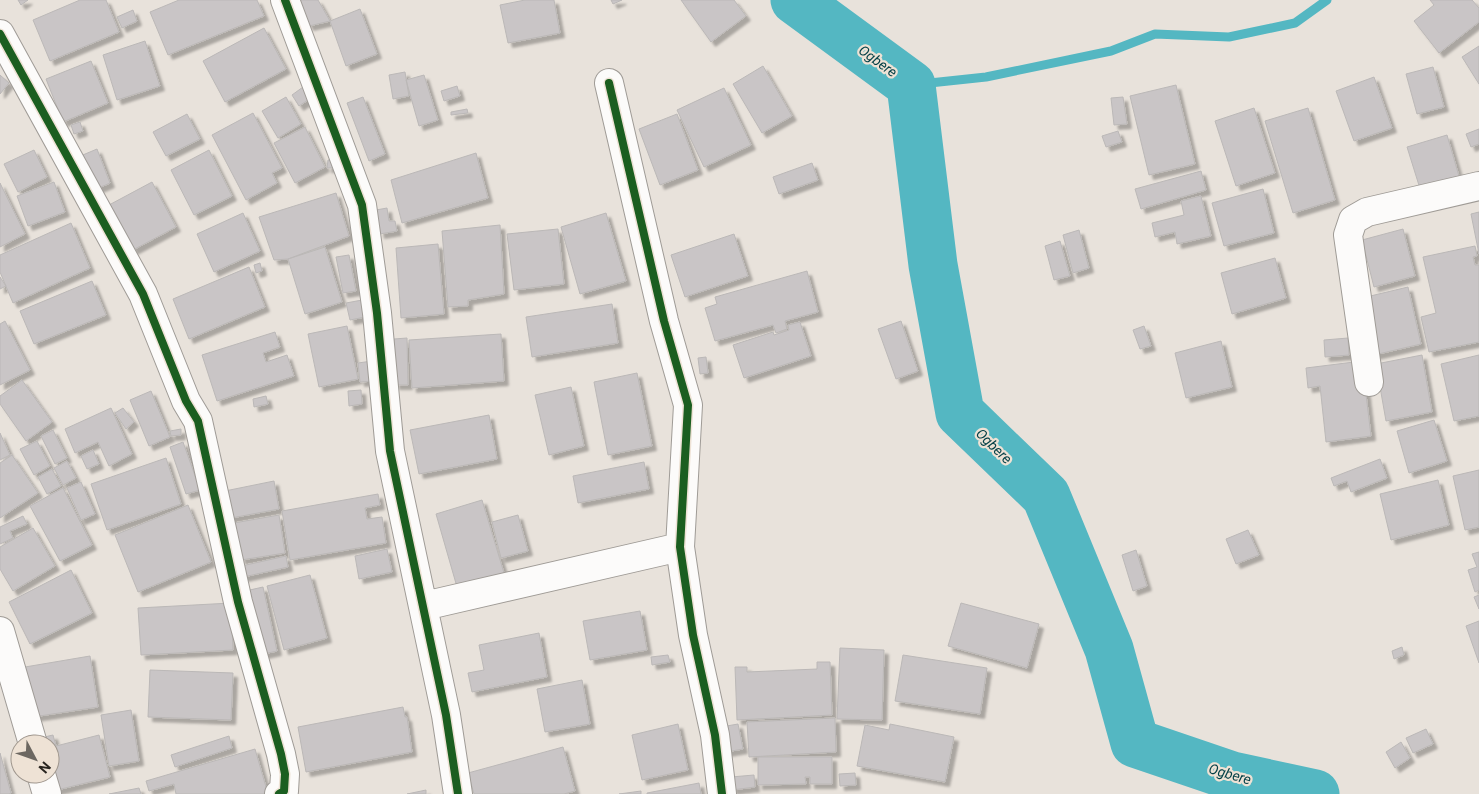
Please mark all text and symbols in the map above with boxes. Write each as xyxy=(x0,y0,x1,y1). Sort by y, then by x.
water label: Ogbere xyxy=(856,42,900,80)
water label: Ogbere xyxy=(973,425,1015,467)
north arrow xyxy=(10,734,60,784)
text: N xyxy=(36,759,54,777)
water label: Ogbere xyxy=(1207,760,1253,788)

